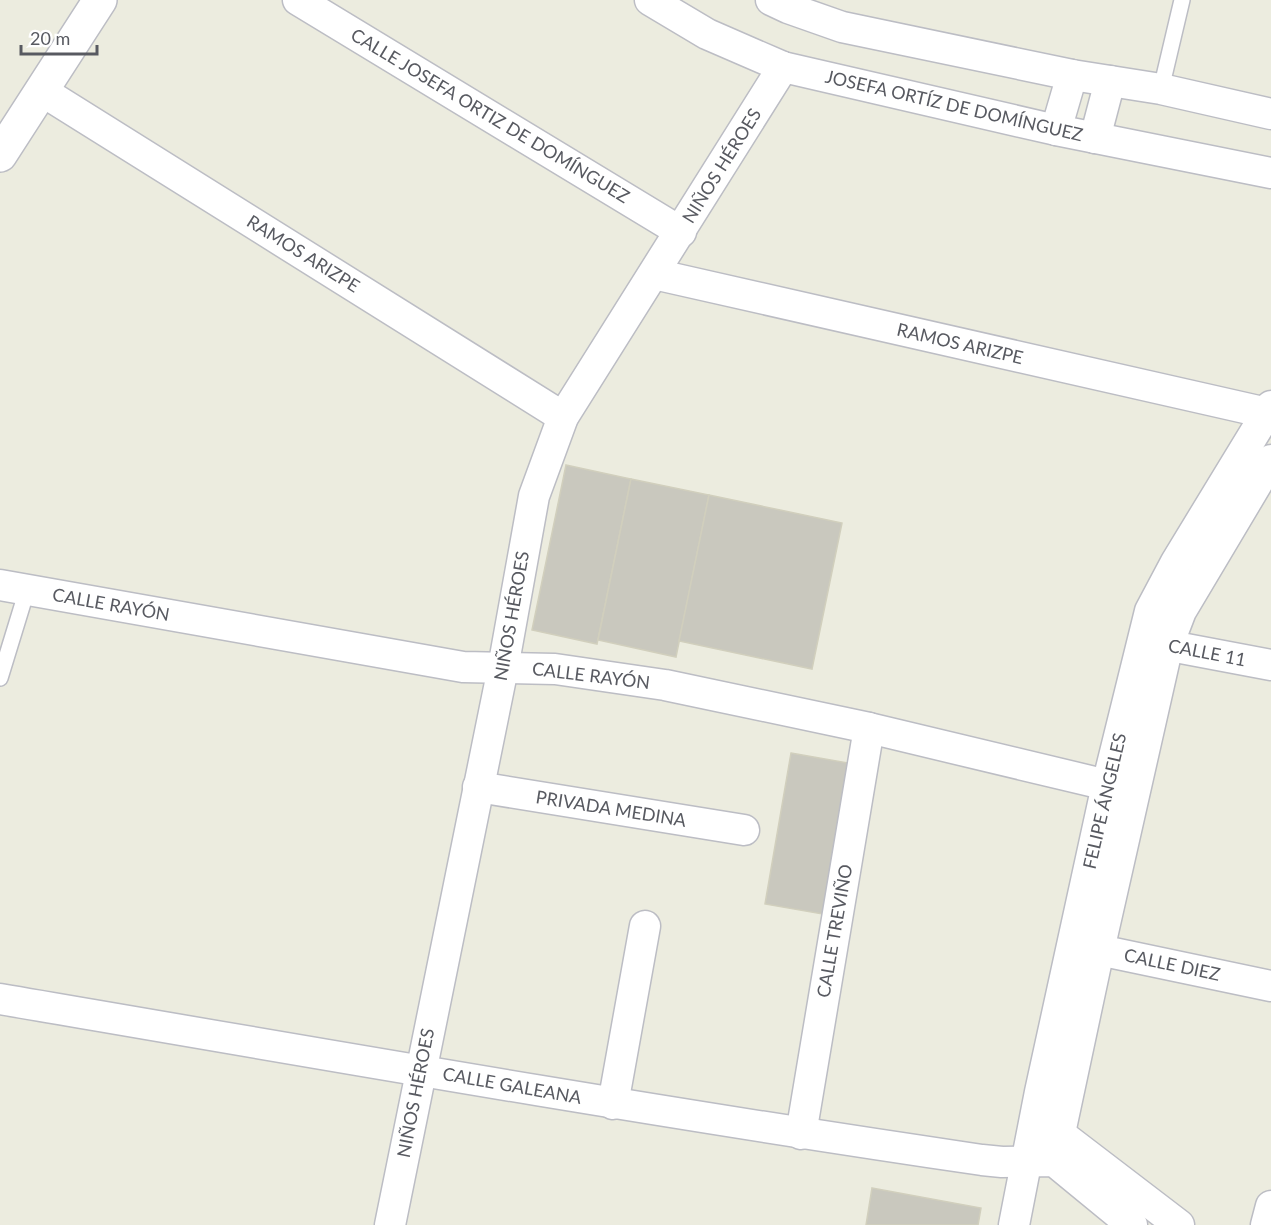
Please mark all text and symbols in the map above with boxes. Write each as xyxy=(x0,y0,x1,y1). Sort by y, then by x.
scale bar xyxy=(21,18,98,56)
street label: CALLE JOSEFA ORTIZ DE DOMÍNGUEZ xyxy=(347,23,634,207)
text: 20 m xyxy=(30,27,70,49)
street label: JOSEFA ORTÍZ DE DOMÍNGUEZ xyxy=(823,65,1085,145)
street label: NIÑOS HÉROES xyxy=(677,104,765,227)
street label: RAMOS ARIZPE xyxy=(243,210,364,297)
street label: RAMOS ARIZPE xyxy=(895,318,1026,368)
street label: NIÑOS HÉROES xyxy=(489,549,533,682)
street label: CALLE RAYÓN xyxy=(51,583,171,625)
street label: CALLE 11 xyxy=(1167,634,1248,670)
street label: CALLE RAYÓN xyxy=(531,657,651,693)
street label: FELIPE ÁNGELES xyxy=(1078,731,1130,871)
street label: PRIVADA MEDINA xyxy=(534,785,689,831)
street label: CALLE TREVIÑO xyxy=(811,863,857,999)
street label: CALLE DIEZ xyxy=(1122,943,1222,985)
street label: NIÑOS HÉROES xyxy=(392,1026,438,1159)
street label: CALLE GALEANA xyxy=(441,1062,584,1108)

